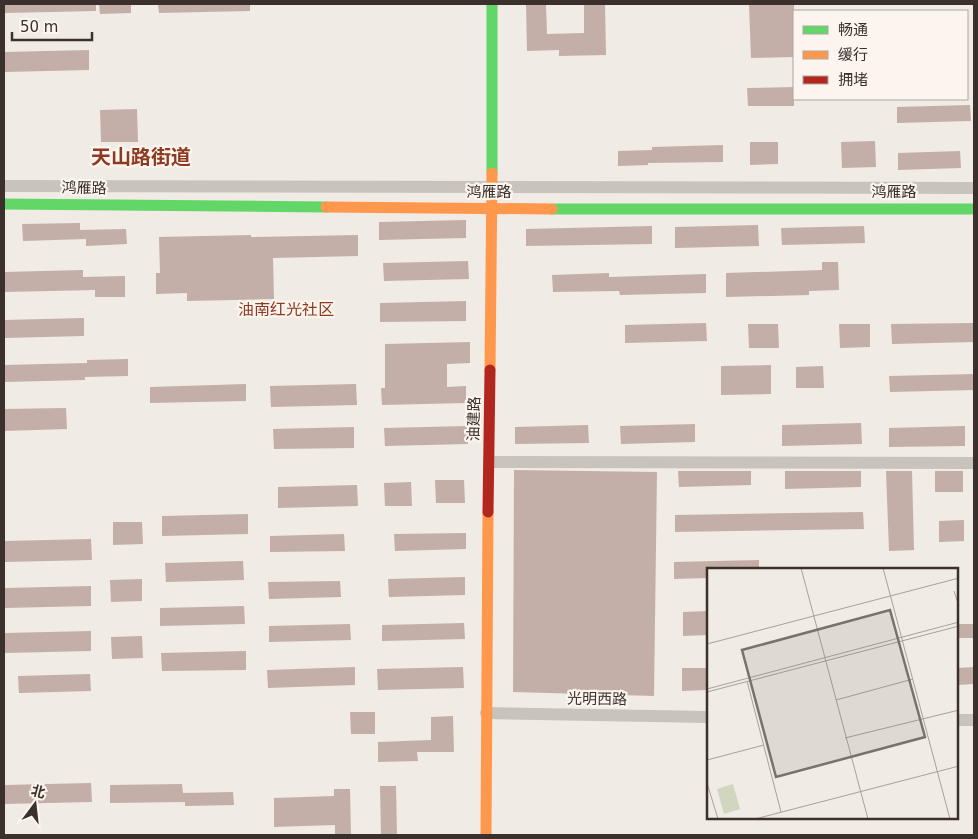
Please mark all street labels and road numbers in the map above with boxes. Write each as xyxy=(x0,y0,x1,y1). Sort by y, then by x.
street label: 鸿雁路 xyxy=(61,179,107,197)
street label: 鸿雁路 xyxy=(466,183,512,201)
street label: 鸿雁路 xyxy=(871,183,917,201)
street label: 油建路 xyxy=(465,396,483,442)
street label: 光明西路 xyxy=(567,689,627,709)

